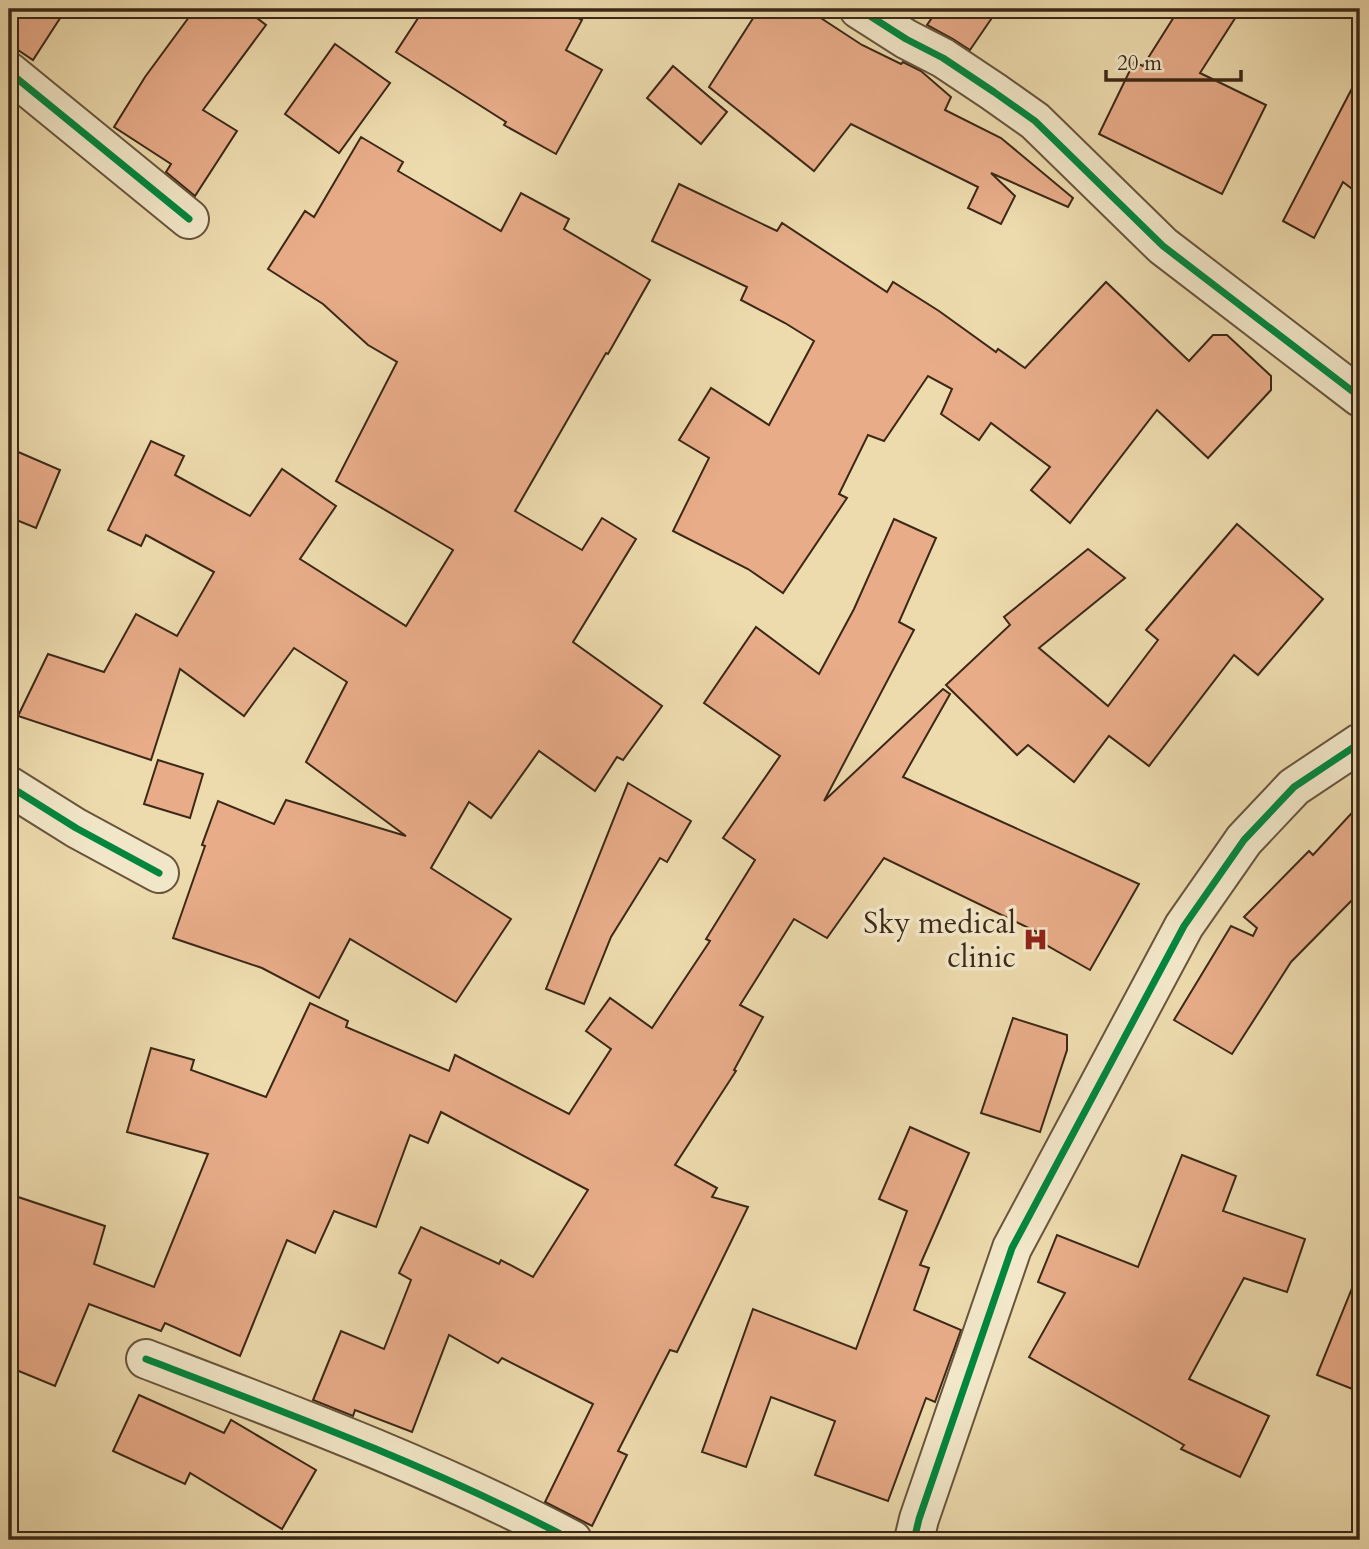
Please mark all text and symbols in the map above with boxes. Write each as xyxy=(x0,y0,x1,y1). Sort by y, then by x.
scale bar xyxy=(1106,38,1241,82)
text: 20 m xyxy=(1117,49,1162,78)
place label: Sky medical clinic xyxy=(863,903,1016,978)
hospital icon: Sky medical clinic xyxy=(1022,926,1050,954)

